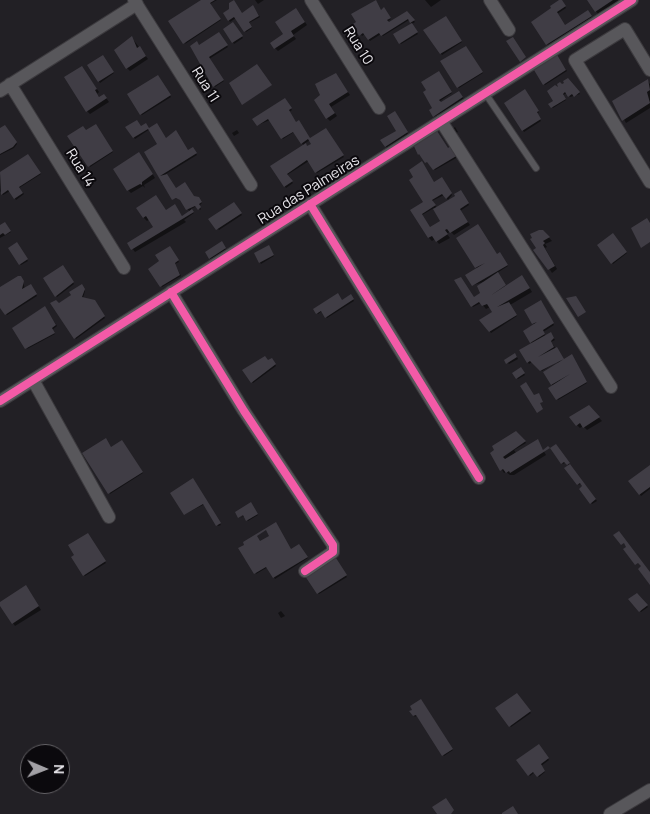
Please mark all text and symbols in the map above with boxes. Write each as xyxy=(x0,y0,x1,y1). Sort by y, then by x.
street label: Rua 10 xyxy=(340,24,376,68)
street label: Rua 11 xyxy=(188,64,222,106)
street label: Rua 14 xyxy=(62,146,98,190)
street label: Rua das Palmeiras xyxy=(255,152,363,228)
north arrow xyxy=(20,744,70,794)
text: N xyxy=(50,764,69,774)

